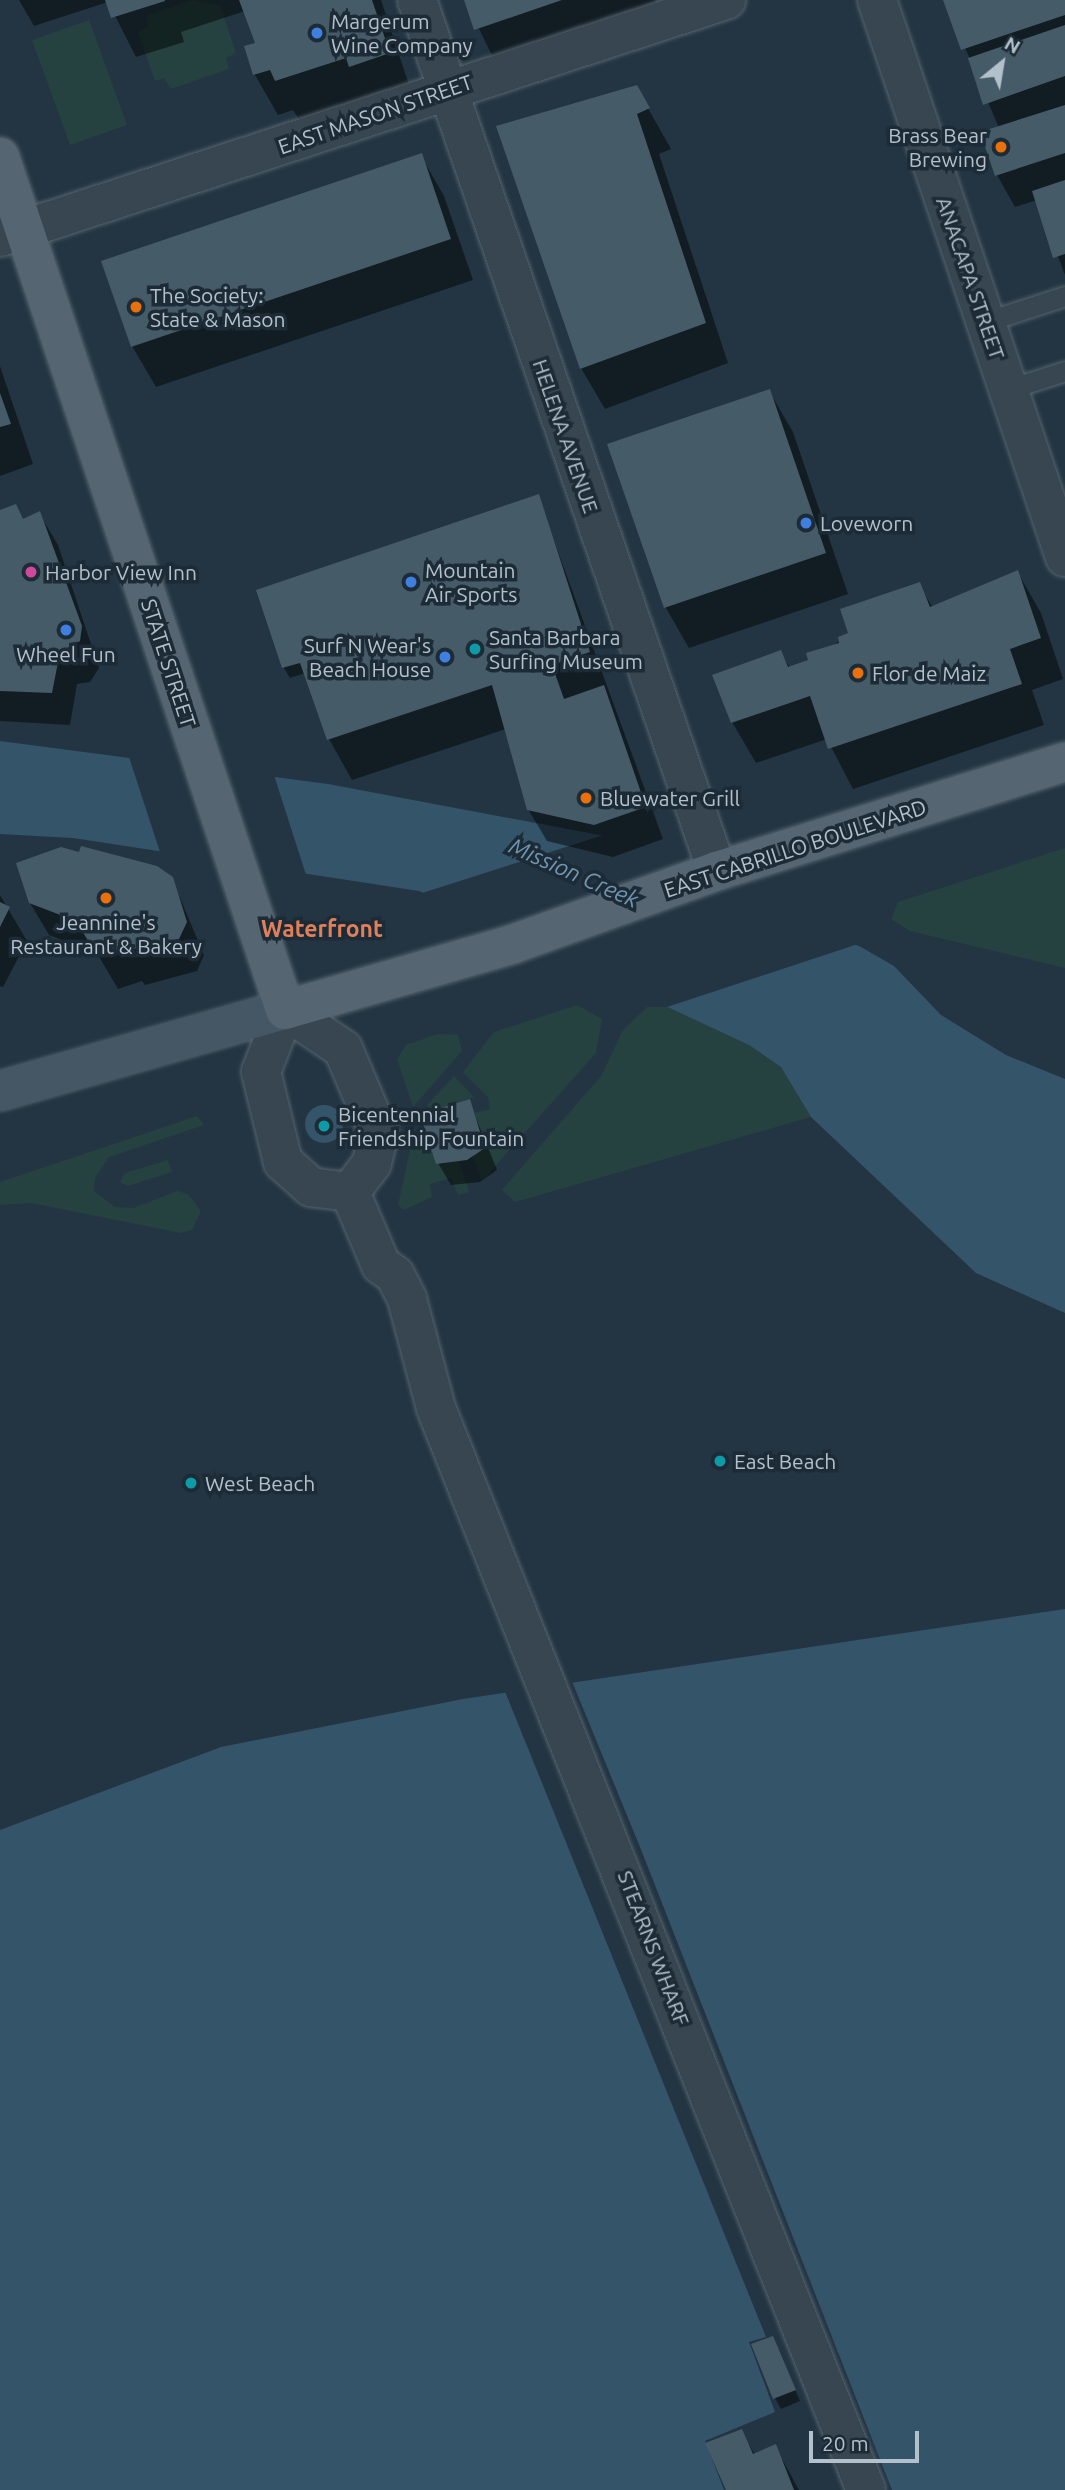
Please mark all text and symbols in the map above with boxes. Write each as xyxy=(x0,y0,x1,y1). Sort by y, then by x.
place label: Margerum Wine Company xyxy=(331,8,473,58)
marker: Margerum Wine Company xyxy=(309,25,325,41)
north arrow xyxy=(967,28,1037,98)
text: N xyxy=(1001,32,1024,58)
street label: EAST MASON STREET xyxy=(275,69,475,159)
place label: Brass Bear Brewing xyxy=(888,122,987,172)
marker: Brass Bear Brewing xyxy=(993,139,1009,155)
street label: ANACAPA STREET xyxy=(931,193,1011,363)
place label: The Society: State & Mason xyxy=(150,282,286,332)
marker: The Society: State & Mason xyxy=(128,299,144,315)
street label: HELENA AVENUE xyxy=(528,356,604,516)
place label: Loveworn xyxy=(820,510,913,536)
marker: Loveworn xyxy=(798,515,814,531)
place label: Mountain Air Sports xyxy=(425,557,517,607)
place label: Harbor View Inn xyxy=(45,559,197,585)
marker: Harbor View Inn xyxy=(23,564,39,580)
marker: Mountain Air Sports xyxy=(403,574,419,590)
street label: STATE STREET xyxy=(136,596,202,730)
marker: Wheel Fun xyxy=(58,622,74,638)
place label: Santa Barbara Surfing Museum xyxy=(489,624,643,674)
place label: Surf N Wear's Beach House xyxy=(304,632,431,682)
place label: Wheel Fun xyxy=(16,641,116,667)
marker: Santa Barbara Surfing Museum xyxy=(467,641,483,657)
marker: Surf N Wear's Beach House xyxy=(437,649,453,665)
place label: Flor de Maiz xyxy=(872,660,986,686)
marker: Flor de Maiz xyxy=(850,665,866,681)
place label: Bluewater Grill xyxy=(600,785,740,811)
marker: Bluewater Grill xyxy=(578,790,594,806)
street label: EAST CABRILLO BOULEVARD xyxy=(661,794,929,902)
water label: Mission Creek xyxy=(505,832,643,914)
marker: Jeannine's Restaurant & Bakery xyxy=(98,890,114,906)
place label: Jeannine's Restaurant & Bakery xyxy=(10,909,202,959)
district label: Waterfront xyxy=(261,915,383,943)
place label: Bicentennial Friendship Fountain xyxy=(338,1101,524,1151)
marker: Bicentennial Friendship Fountain xyxy=(316,1118,332,1134)
place label: East Beach xyxy=(734,1448,836,1474)
marker: East Beach xyxy=(712,1453,728,1469)
place label: West Beach xyxy=(205,1470,315,1496)
marker: West Beach xyxy=(183,1475,199,1491)
street label: STEARNS WHARF xyxy=(613,1867,695,2029)
scale bar xyxy=(813,2416,923,2460)
text: 20 m xyxy=(822,2431,869,2455)

